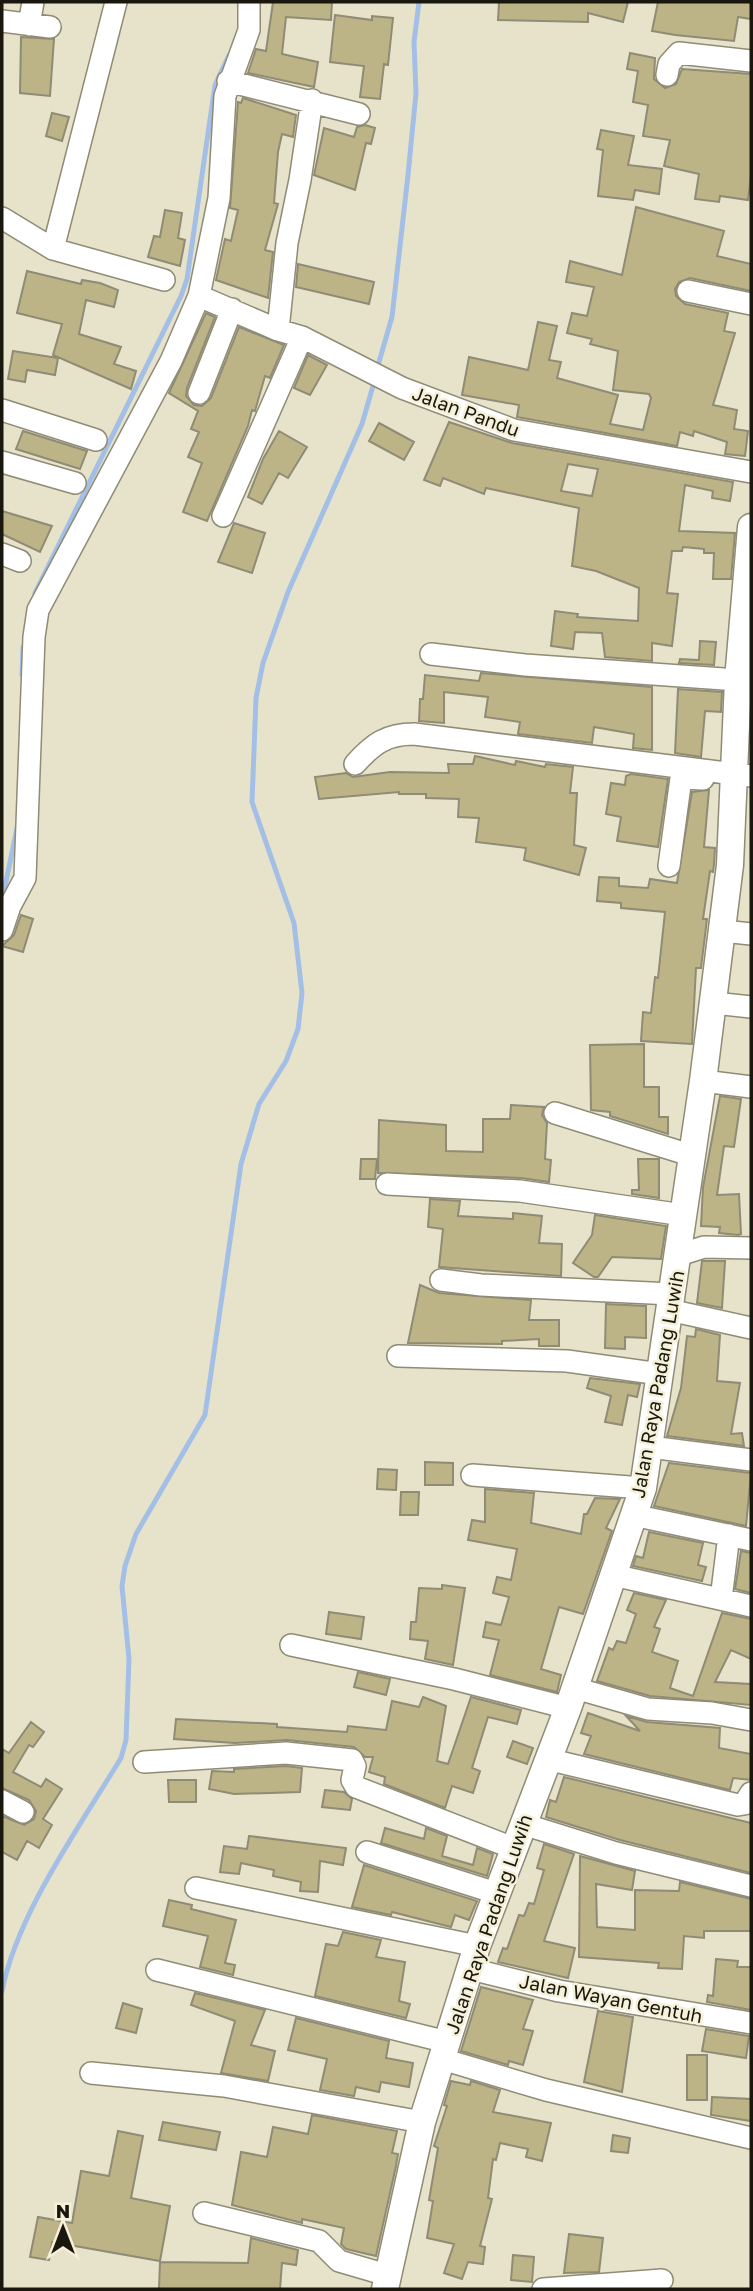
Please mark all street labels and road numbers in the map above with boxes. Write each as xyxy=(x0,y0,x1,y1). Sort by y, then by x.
street label: Jalan Pandu xyxy=(409,381,523,441)
street label: Jalan Raya Padang Luwih xyxy=(626,1268,688,1500)
street label: Jalan Raya Padang Luwih xyxy=(440,1811,536,2037)
street label: Jalan Wayan Gentuh xyxy=(517,1969,705,2027)

